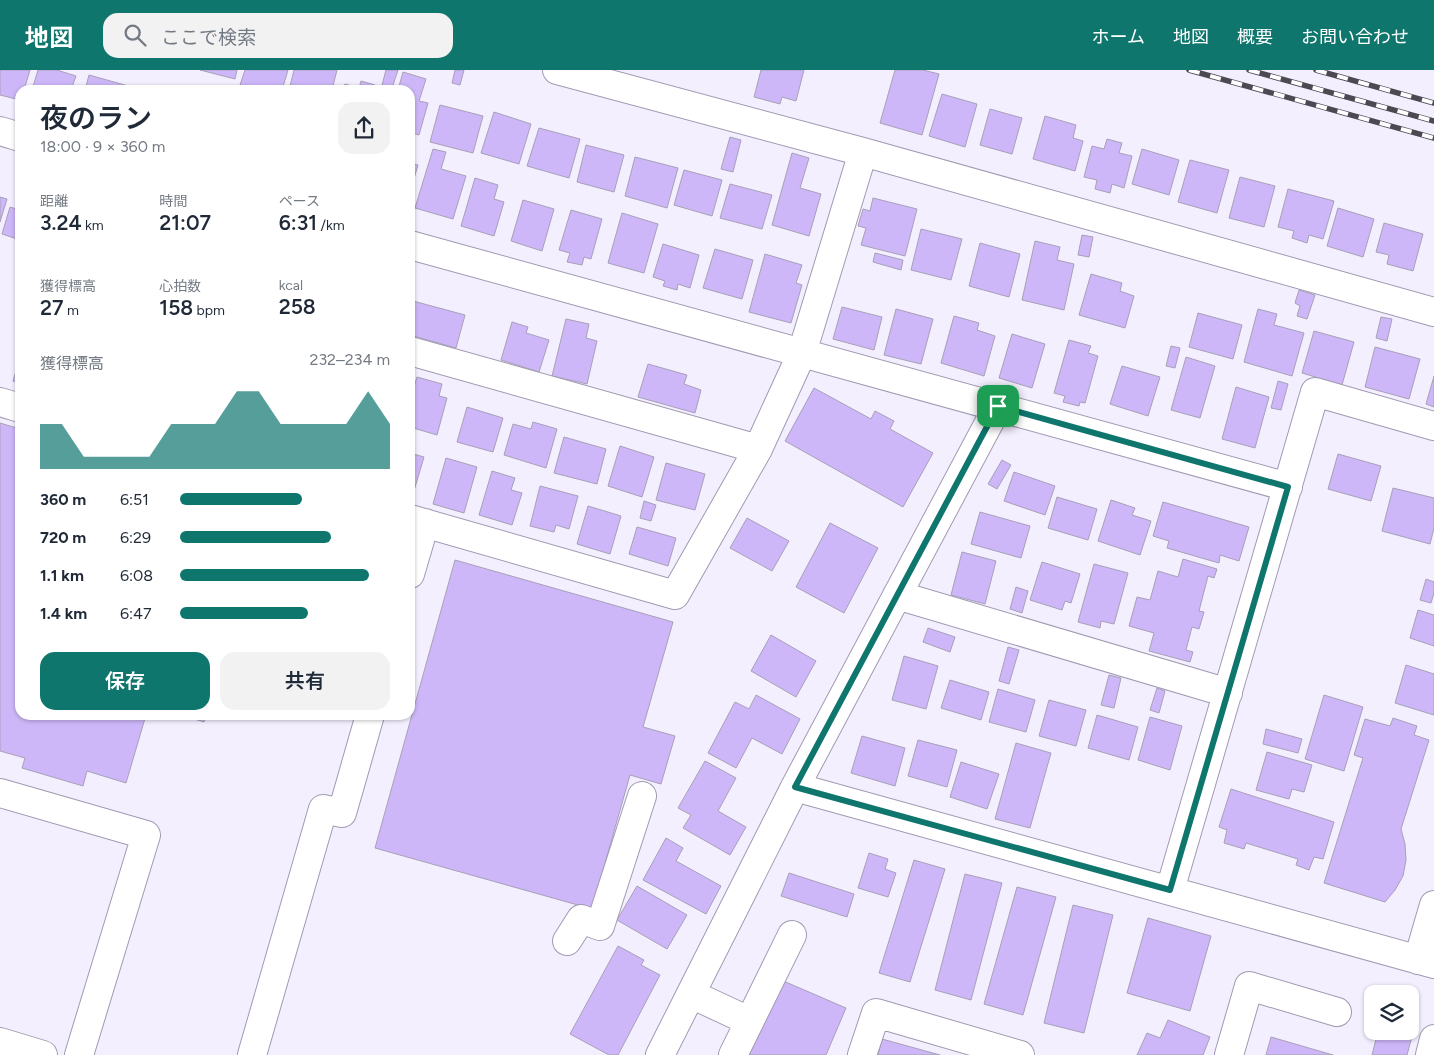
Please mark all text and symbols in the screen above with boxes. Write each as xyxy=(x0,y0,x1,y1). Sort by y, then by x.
search box xyxy=(103,13,453,58)
icon: search xyxy=(121,21,149,49)
text: 地図 xyxy=(25,23,73,52)
text: ここで検索 xyxy=(161,26,256,49)
text: ホーム xyxy=(1092,26,1145,48)
text: 地図 xyxy=(1173,26,1209,48)
text: 概要 xyxy=(1237,26,1273,48)
text: お問い合わせ xyxy=(1301,26,1409,48)
text: 夜のラン xyxy=(40,101,152,135)
button: share xyxy=(338,102,390,154)
text: 18:00 · 9 × 360 m xyxy=(40,137,165,156)
text: 距離 xyxy=(40,193,68,210)
text: 時間 xyxy=(159,193,187,210)
text: ペース xyxy=(279,193,320,210)
text: 3.24 xyxy=(40,210,82,235)
text: 21:07 xyxy=(159,210,211,235)
text: 6:31 xyxy=(279,210,317,235)
text: km xyxy=(82,217,104,234)
text: /km xyxy=(317,217,345,234)
text: kcal xyxy=(279,277,303,294)
text: 獲得標高 xyxy=(40,278,96,295)
text: 心拍数 xyxy=(159,278,201,295)
text: 258 xyxy=(279,294,316,319)
text: 27 xyxy=(40,295,64,320)
text: 158 xyxy=(159,295,193,320)
text: m xyxy=(64,302,79,319)
text: bpm xyxy=(193,302,225,319)
text: 232–234 m xyxy=(309,350,390,369)
text: 獲得標高 xyxy=(40,354,104,373)
pin xyxy=(977,385,1019,427)
icon: arrive xyxy=(984,392,1012,420)
text: 360 m xyxy=(40,490,86,509)
text: 6:51 xyxy=(120,490,149,509)
text: 720 m xyxy=(40,528,86,547)
text: 6:29 xyxy=(120,528,151,547)
text: 1.1 km xyxy=(40,566,84,585)
text: 6:08 xyxy=(120,566,153,585)
text: 1.4 km xyxy=(40,604,87,623)
text: 6:47 xyxy=(120,604,152,623)
button: 保存 xyxy=(40,652,210,710)
button: 共有 xyxy=(220,652,390,710)
map controls xyxy=(1364,985,1419,1040)
button: layers xyxy=(1364,985,1419,1040)

